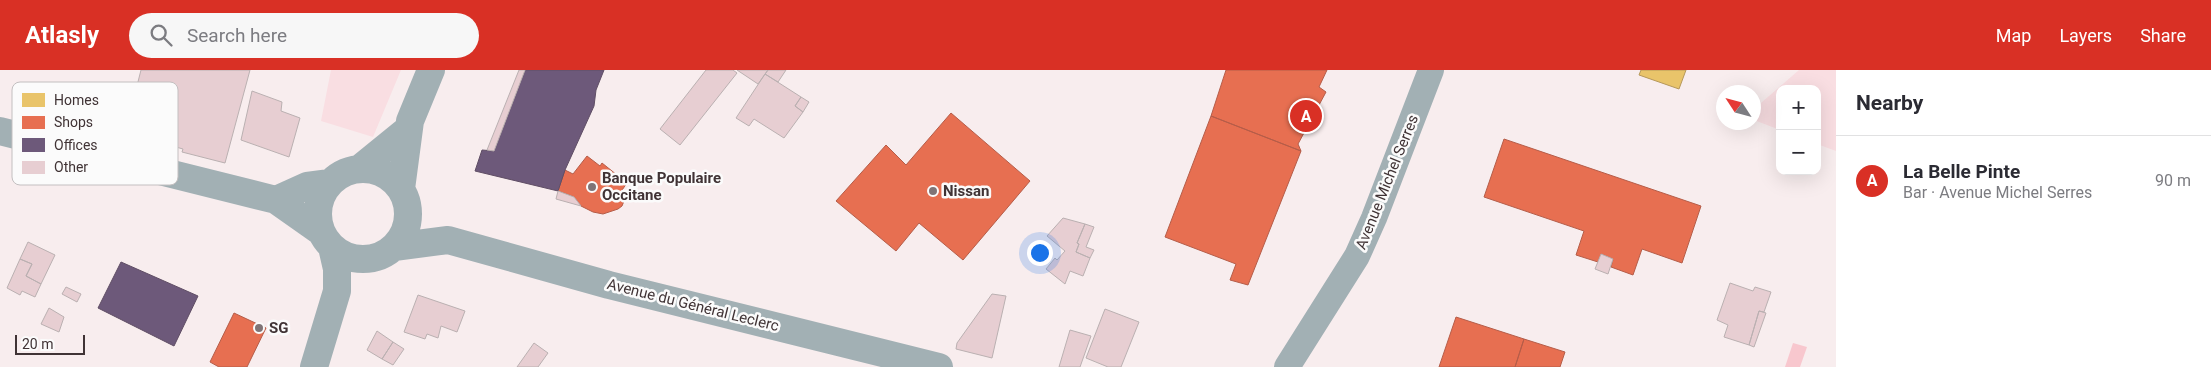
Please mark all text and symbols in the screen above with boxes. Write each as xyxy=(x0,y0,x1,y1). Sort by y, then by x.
search box xyxy=(129,13,479,58)
text: Atlasly xyxy=(25,21,99,49)
icon: search xyxy=(147,21,175,49)
text: Search here xyxy=(187,24,287,47)
text: Map xyxy=(1996,25,2031,46)
text: Layers xyxy=(2059,25,2112,46)
text: Share xyxy=(2140,25,2186,46)
legend xyxy=(12,82,178,185)
north arrow xyxy=(1716,85,1761,130)
map controls xyxy=(1776,85,1821,175)
button: + xyxy=(1776,85,1821,130)
text: Nearby xyxy=(1856,91,1923,115)
text: Homes xyxy=(54,92,99,108)
pin: A xyxy=(1290,97,1322,135)
street label: Avenue Michel Serres xyxy=(1352,112,1422,252)
text: Shops xyxy=(54,114,93,130)
button: − xyxy=(1776,130,1821,175)
text: Offices xyxy=(54,137,98,153)
text: Other xyxy=(54,159,88,175)
text: La Belle Pinte xyxy=(1903,160,2020,183)
place label: Banque Populaire Occitane xyxy=(602,169,721,204)
text: A xyxy=(1867,171,1877,190)
text: 90 m xyxy=(2155,171,2191,190)
marker: Banque Populaire Occitane xyxy=(586,181,598,193)
place label: Nissan xyxy=(943,182,989,200)
text: Bar · Avenue Michel Serres xyxy=(1903,183,2092,202)
marker: Nissan xyxy=(927,185,939,197)
your location xyxy=(1027,240,1053,266)
street label: Avenue du Général Leclerc xyxy=(605,275,781,335)
place label: SG xyxy=(269,319,288,337)
marker: SG xyxy=(253,322,265,334)
scale bar xyxy=(15,332,85,355)
text: 20 m xyxy=(22,336,54,352)

